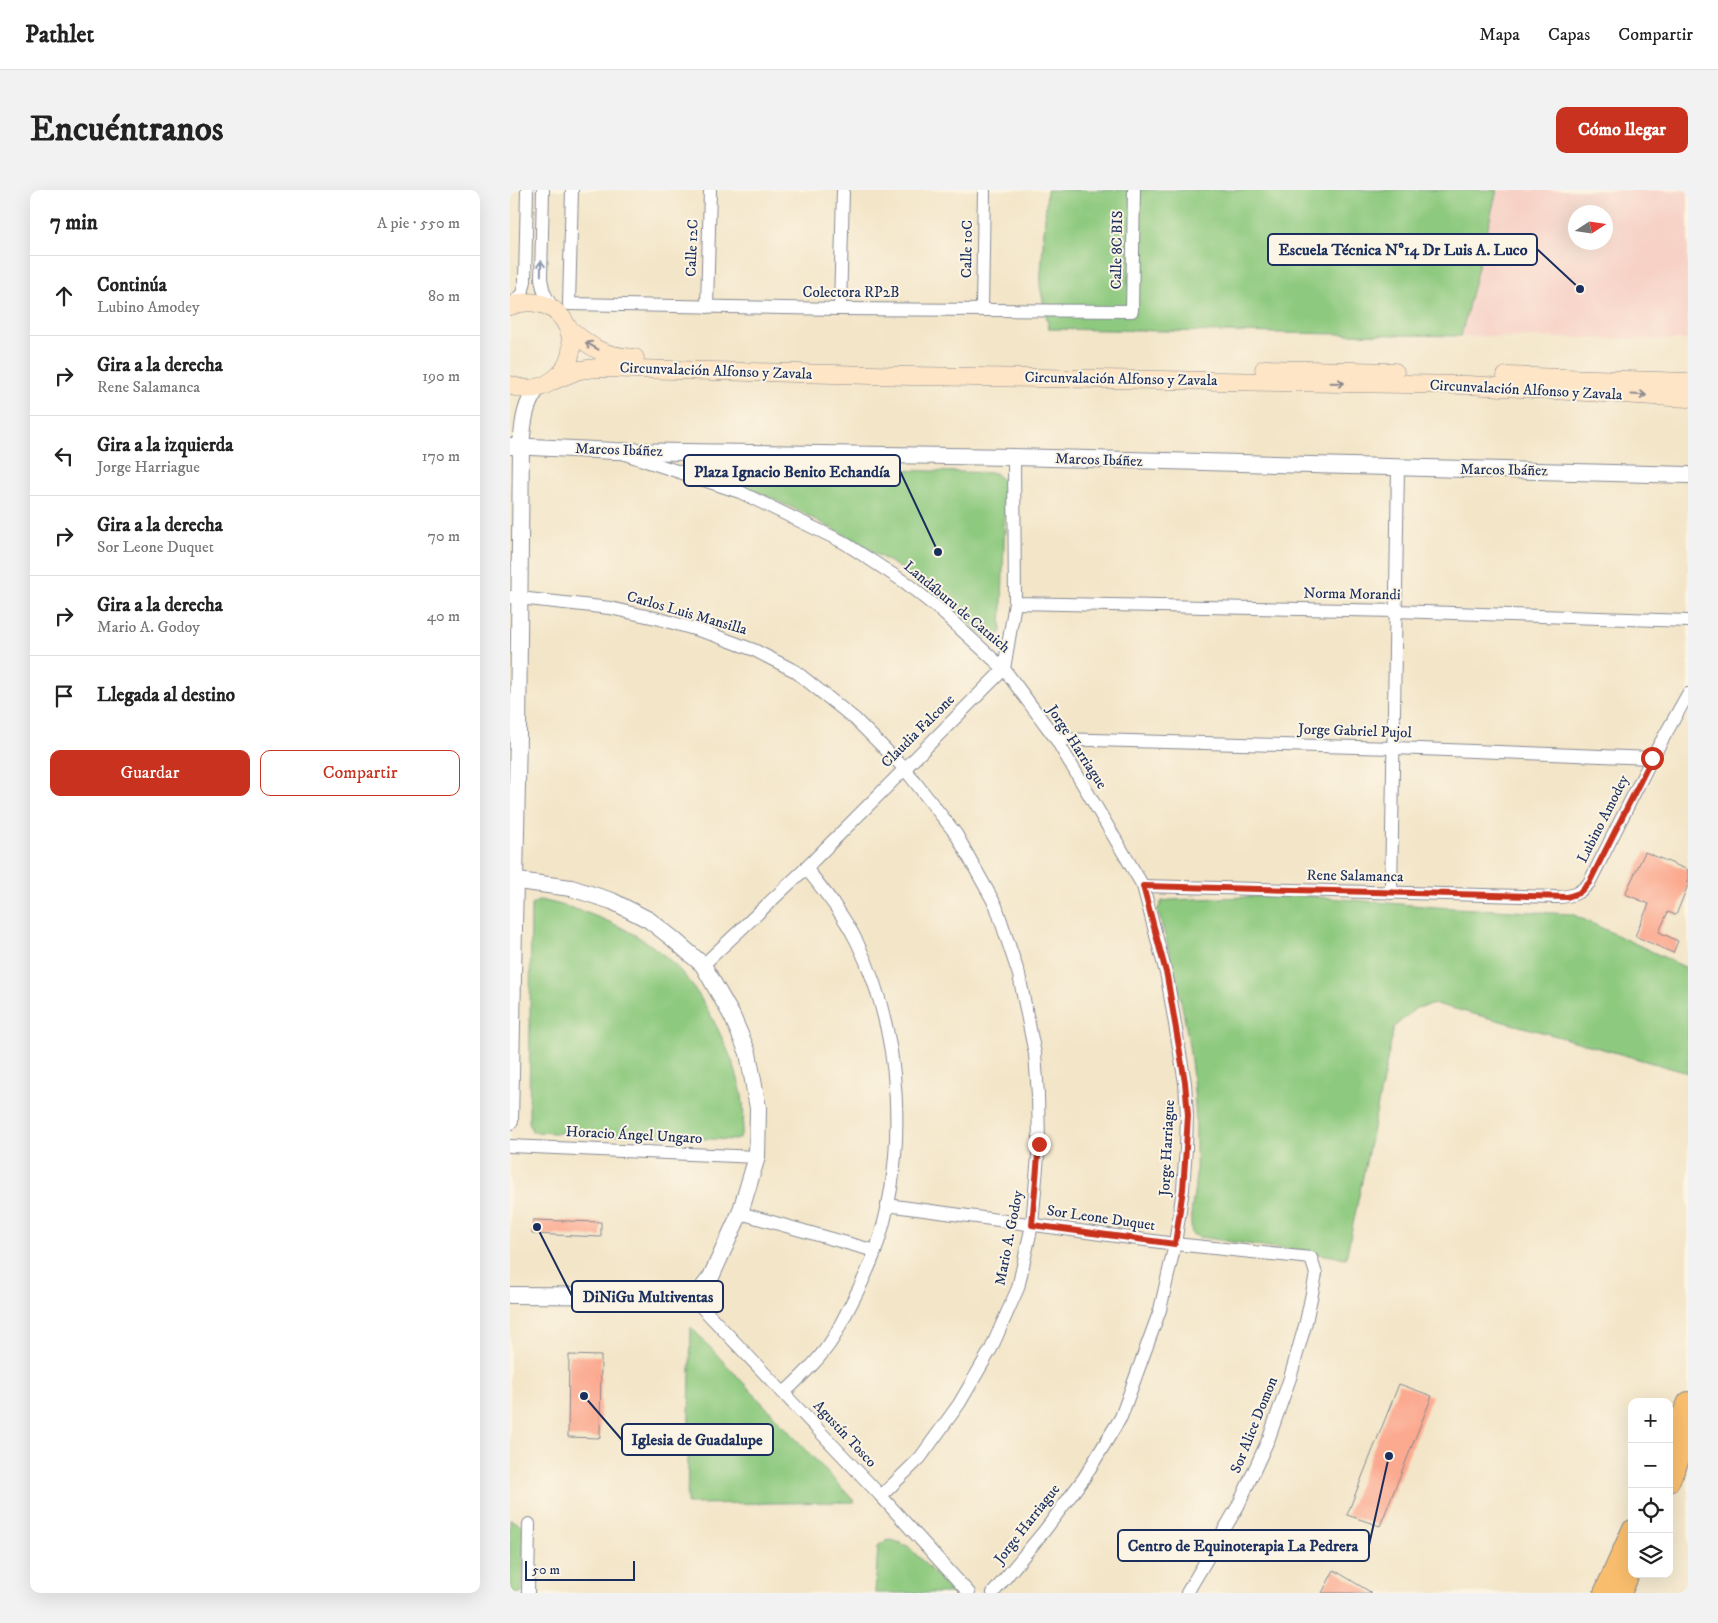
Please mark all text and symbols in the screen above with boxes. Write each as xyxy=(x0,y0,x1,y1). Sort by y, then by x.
text: Pathlet xyxy=(25,20,94,50)
text: Mapa xyxy=(1479,24,1520,46)
text: Capas xyxy=(1548,24,1590,46)
text: Compartir xyxy=(1618,24,1693,46)
button: Cómo llegar xyxy=(1556,107,1688,153)
text: Encuéntranos xyxy=(30,108,224,152)
north arrow xyxy=(1568,205,1613,250)
text: 7 min xyxy=(50,210,98,236)
street label: Calle 8C BIS xyxy=(1107,210,1127,290)
text: A pie · 550 m xyxy=(377,213,460,233)
street label: Calle 12C xyxy=(682,219,702,277)
street label: Calle 10C xyxy=(957,220,977,278)
callout: Escuela Técnica Nº14 Dr Luis A. Luco xyxy=(1268,234,1537,265)
text: Escuela Técnica Nº14 Dr Luis A. Luco xyxy=(1278,240,1528,260)
one-way arrow xyxy=(537,260,546,276)
text: Continúa xyxy=(97,274,167,297)
icon: ahead xyxy=(50,282,78,310)
street label: Colectora RP2B xyxy=(802,283,900,302)
text: 80 m xyxy=(428,286,460,306)
text: Lubino Amodey xyxy=(97,297,200,317)
one-way arrow xyxy=(586,341,600,351)
text: Gira a la derecha xyxy=(97,354,223,377)
street label: Circunvalación Alfonso y Zavala xyxy=(619,358,813,384)
icon: right xyxy=(50,362,78,390)
text: 190 m xyxy=(422,366,460,386)
street label: Circunvalación Alfonso y Zavala xyxy=(1024,368,1218,390)
street label: Circunvalación Alfonso y Zavala xyxy=(1429,375,1623,405)
text: Rene Salamanca xyxy=(97,377,200,397)
one-way arrow xyxy=(1328,378,1345,388)
one-way arrow xyxy=(1631,391,1647,400)
text: Gira a la izquierda xyxy=(97,434,233,457)
street label: Marcos Ibáñez xyxy=(575,439,664,461)
icon: left xyxy=(50,442,78,470)
text: 170 m xyxy=(422,446,460,466)
street label: Marcos Ibáñez xyxy=(1055,449,1144,471)
callout: Plaza Ignacio Benito Echandía xyxy=(684,455,900,486)
text: Jorge Harriague xyxy=(97,457,200,477)
street label: Marcos Ibáñez xyxy=(1460,460,1548,480)
text: Plaza Ignacio Benito Echandía xyxy=(694,462,891,482)
text: Gira a la derecha xyxy=(97,514,223,537)
icon: right xyxy=(50,522,78,550)
text: 70 m xyxy=(428,526,460,546)
text: Sor Leone Duquet xyxy=(97,537,214,557)
street label: Landáburu de Catnich xyxy=(900,557,1014,657)
street label: Norma Morandi xyxy=(1303,584,1401,604)
street label: Carlos Luis Mansilla xyxy=(625,587,750,639)
text: Gira a la derecha xyxy=(97,594,223,617)
icon: right xyxy=(50,602,78,630)
text: 40 m xyxy=(427,606,460,626)
text: Mario A. Godoy xyxy=(97,617,200,637)
icon: arrive xyxy=(50,682,78,710)
text: Llegada al destino xyxy=(97,684,235,707)
street label: Claudia Falcone xyxy=(877,690,959,772)
street label: Jorge Harriague xyxy=(1042,700,1111,793)
street label: Jorge Gabriel Pujol xyxy=(1296,719,1413,742)
route start xyxy=(1641,747,1664,770)
button: Guardar xyxy=(50,750,250,796)
button: Compartir xyxy=(260,750,460,796)
street label: Lubino Amodey xyxy=(1573,771,1634,866)
street label: Rene Salamanca xyxy=(1306,866,1404,886)
street label: Jorge Harriague xyxy=(1155,1099,1179,1199)
street label: Horacio Ángel Ungaro xyxy=(565,1121,703,1148)
route end xyxy=(1028,1133,1051,1156)
street label: Mario A. Godoy xyxy=(990,1188,1028,1287)
street label: Sor Leone Duquet xyxy=(1045,1201,1157,1235)
callout: DiNiGu Multiventas xyxy=(572,1281,723,1312)
text: DiNiGu Multiventas xyxy=(583,1287,714,1307)
street label: Sor Alice Domon xyxy=(1226,1374,1282,1476)
street label: Agustín Tosco xyxy=(809,1397,881,1471)
map controls xyxy=(1628,1398,1673,1578)
button: + xyxy=(1628,1398,1673,1443)
callout: Iglesia de Guadalupe xyxy=(622,1424,773,1455)
text: Iglesia de Guadalupe xyxy=(631,1430,763,1450)
button: − xyxy=(1628,1443,1673,1488)
street label: Jorge Harriague xyxy=(989,1480,1064,1569)
button: locate xyxy=(1628,1488,1673,1533)
callout: Centro de Equinoterapia La Pedrera xyxy=(1118,1530,1369,1561)
button: layers xyxy=(1628,1533,1673,1578)
text: Centro de Equinoterapia La Pedrera xyxy=(1128,1536,1360,1557)
scale bar xyxy=(525,1558,635,1581)
text: 50 m xyxy=(532,1561,560,1579)

